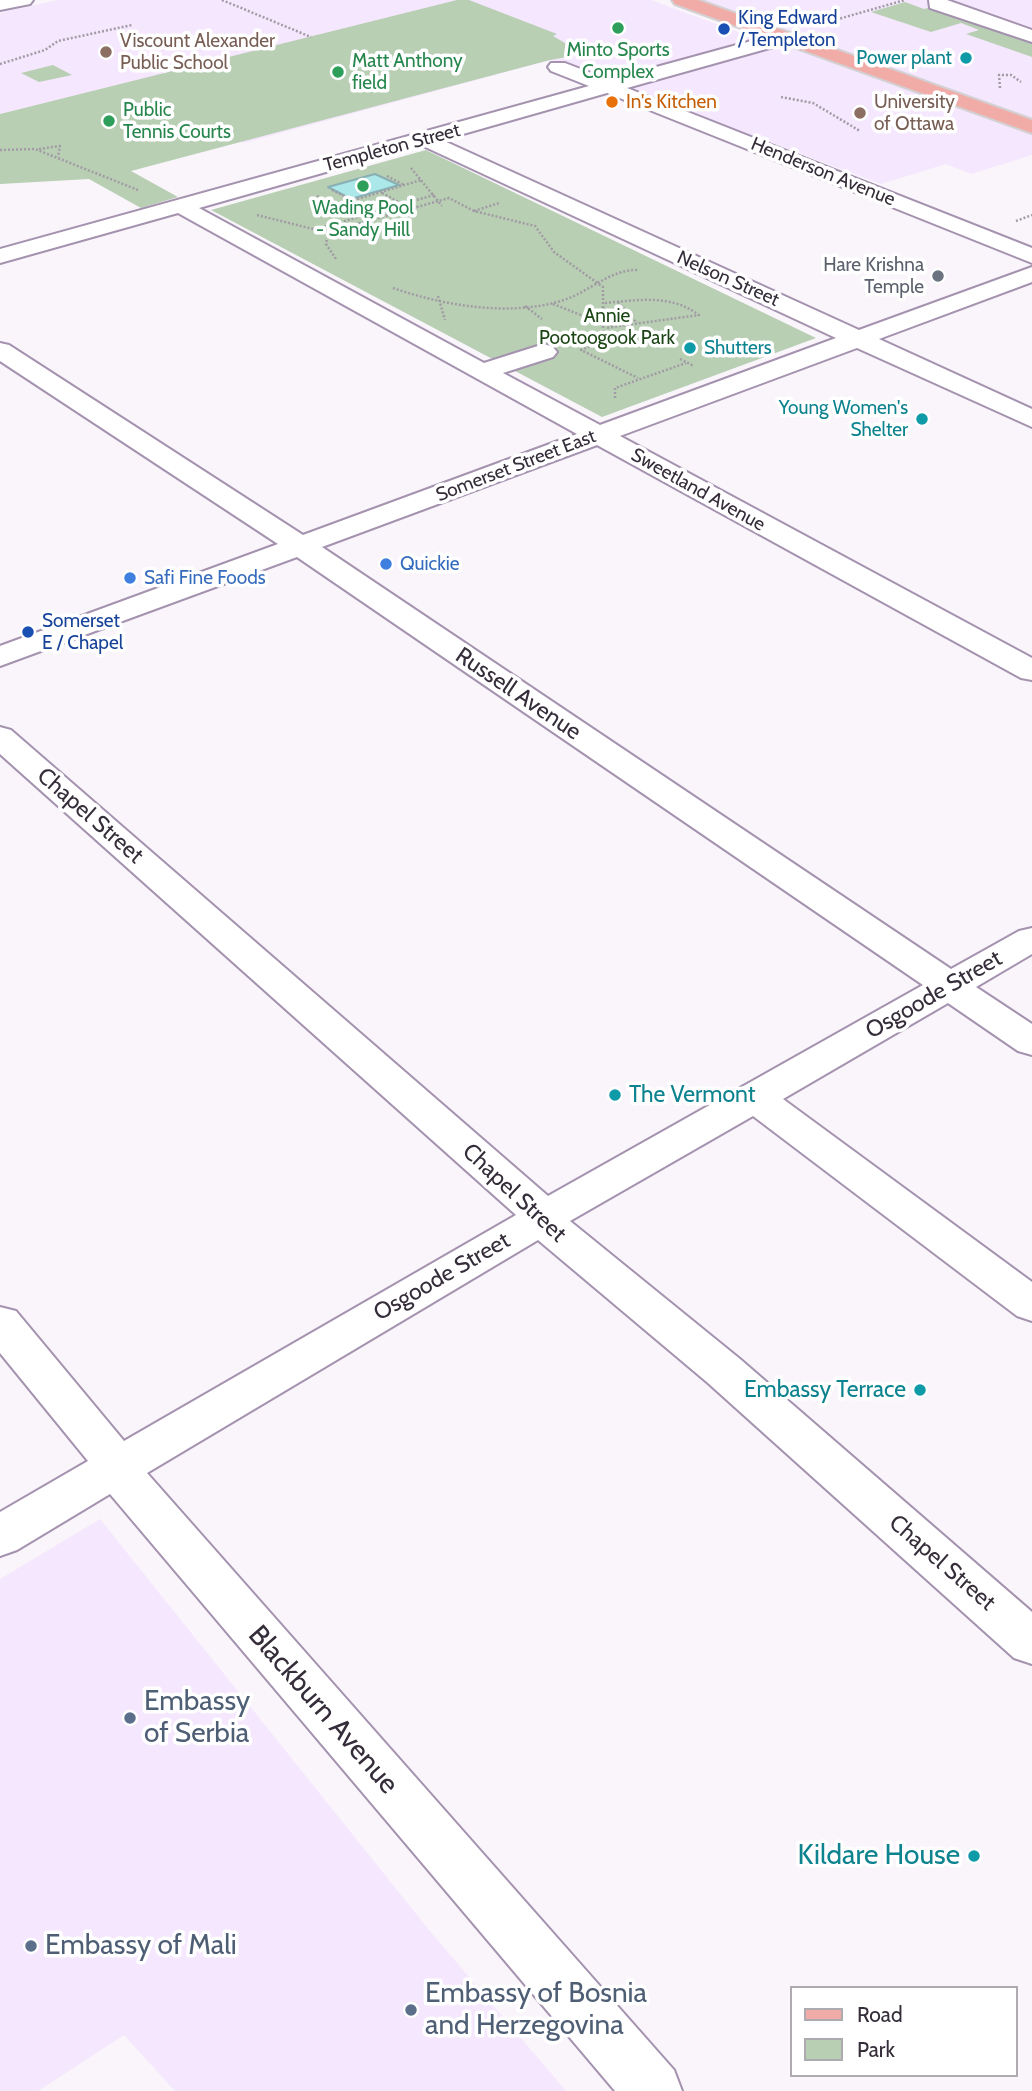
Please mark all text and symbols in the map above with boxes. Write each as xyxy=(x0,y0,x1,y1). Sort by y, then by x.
place label: King Edward / Templeton xyxy=(738,7,837,51)
marker: Minto Sports Complex xyxy=(610,20,626,36)
marker: King Edward / Templeton xyxy=(716,21,732,37)
place label: Viscount Alexander Public School xyxy=(120,30,275,74)
place label: Minto Sports Complex xyxy=(566,39,670,83)
marker: Viscount Alexander Public School xyxy=(98,44,114,60)
place label: Power plant xyxy=(856,47,952,69)
place label: Matt Anthony field xyxy=(352,50,463,94)
marker: Power plant xyxy=(958,50,974,66)
marker: Matt Anthony field xyxy=(330,64,346,80)
place label: In's Kitchen xyxy=(626,91,717,113)
place label: University of Ottawa xyxy=(874,91,955,135)
marker: In's Kitchen xyxy=(604,94,620,110)
place label: Public Tennis Courts xyxy=(123,99,231,143)
marker: University of Ottawa xyxy=(852,105,868,121)
marker: Public Tennis Courts xyxy=(101,113,117,129)
street label: Templeton Street xyxy=(321,119,463,177)
street label: Henderson Avenue xyxy=(748,133,898,211)
marker: Wading Pool - Sandy Hill xyxy=(355,178,371,194)
place label: Wading Pool - Sandy Hill xyxy=(312,197,414,241)
street label: Nelson Street xyxy=(673,246,783,312)
place label: Hare Krishna Temple xyxy=(823,254,924,298)
marker: Hare Krishna Temple xyxy=(930,268,946,284)
park label: Annie Pootoogook Park xyxy=(539,305,675,349)
place label: Shutters xyxy=(704,337,772,359)
marker: Shutters xyxy=(682,340,698,356)
place label: Young Women's Shelter xyxy=(779,397,908,441)
marker: Young Women's Shelter xyxy=(914,411,930,427)
street label: Somerset Street East xyxy=(433,425,599,507)
street label: Sweetland Avenue xyxy=(627,444,769,536)
place label: Quickie xyxy=(400,553,459,575)
marker: Quickie xyxy=(378,556,394,572)
place label: Safi Fine Foods xyxy=(144,567,266,589)
marker: Safi Fine Foods xyxy=(122,570,138,586)
place label: Somerset E / Chapel xyxy=(42,610,123,654)
marker: Somerset E / Chapel xyxy=(20,624,36,640)
street label: Russell Avenue xyxy=(450,642,586,746)
street label: Chapel Street xyxy=(31,762,149,870)
street label: Osgoode Street xyxy=(861,945,1007,1045)
place label: The Vermont xyxy=(629,1081,755,1109)
marker: The Vermont xyxy=(607,1087,623,1103)
street label: Chapel Street xyxy=(456,1138,572,1248)
street label: Osgoode Street xyxy=(369,1227,515,1327)
place label: Embassy Terrace xyxy=(744,1376,906,1404)
marker: Embassy Terrace xyxy=(912,1382,928,1398)
street label: Chapel Street xyxy=(883,1509,1001,1617)
street label: Blackburn Avenue xyxy=(241,1619,405,1801)
place label: Embassy of Serbia xyxy=(144,1685,250,1751)
marker: Embassy of Serbia xyxy=(122,1710,138,1726)
place label: Kildare House xyxy=(798,1839,960,1873)
marker: Kildare House xyxy=(966,1848,982,1864)
place label: Embassy of Mali xyxy=(45,1929,237,1963)
marker: Embassy of Mali xyxy=(23,1938,39,1954)
place label: Embassy of Bosnia and Herzegovina xyxy=(425,1977,647,2043)
legend xyxy=(790,1986,1018,2077)
marker: Embassy of Bosnia and Herzegovina xyxy=(403,2002,419,2018)
text: Road xyxy=(857,2002,903,2027)
text: Park xyxy=(857,2037,895,2062)

